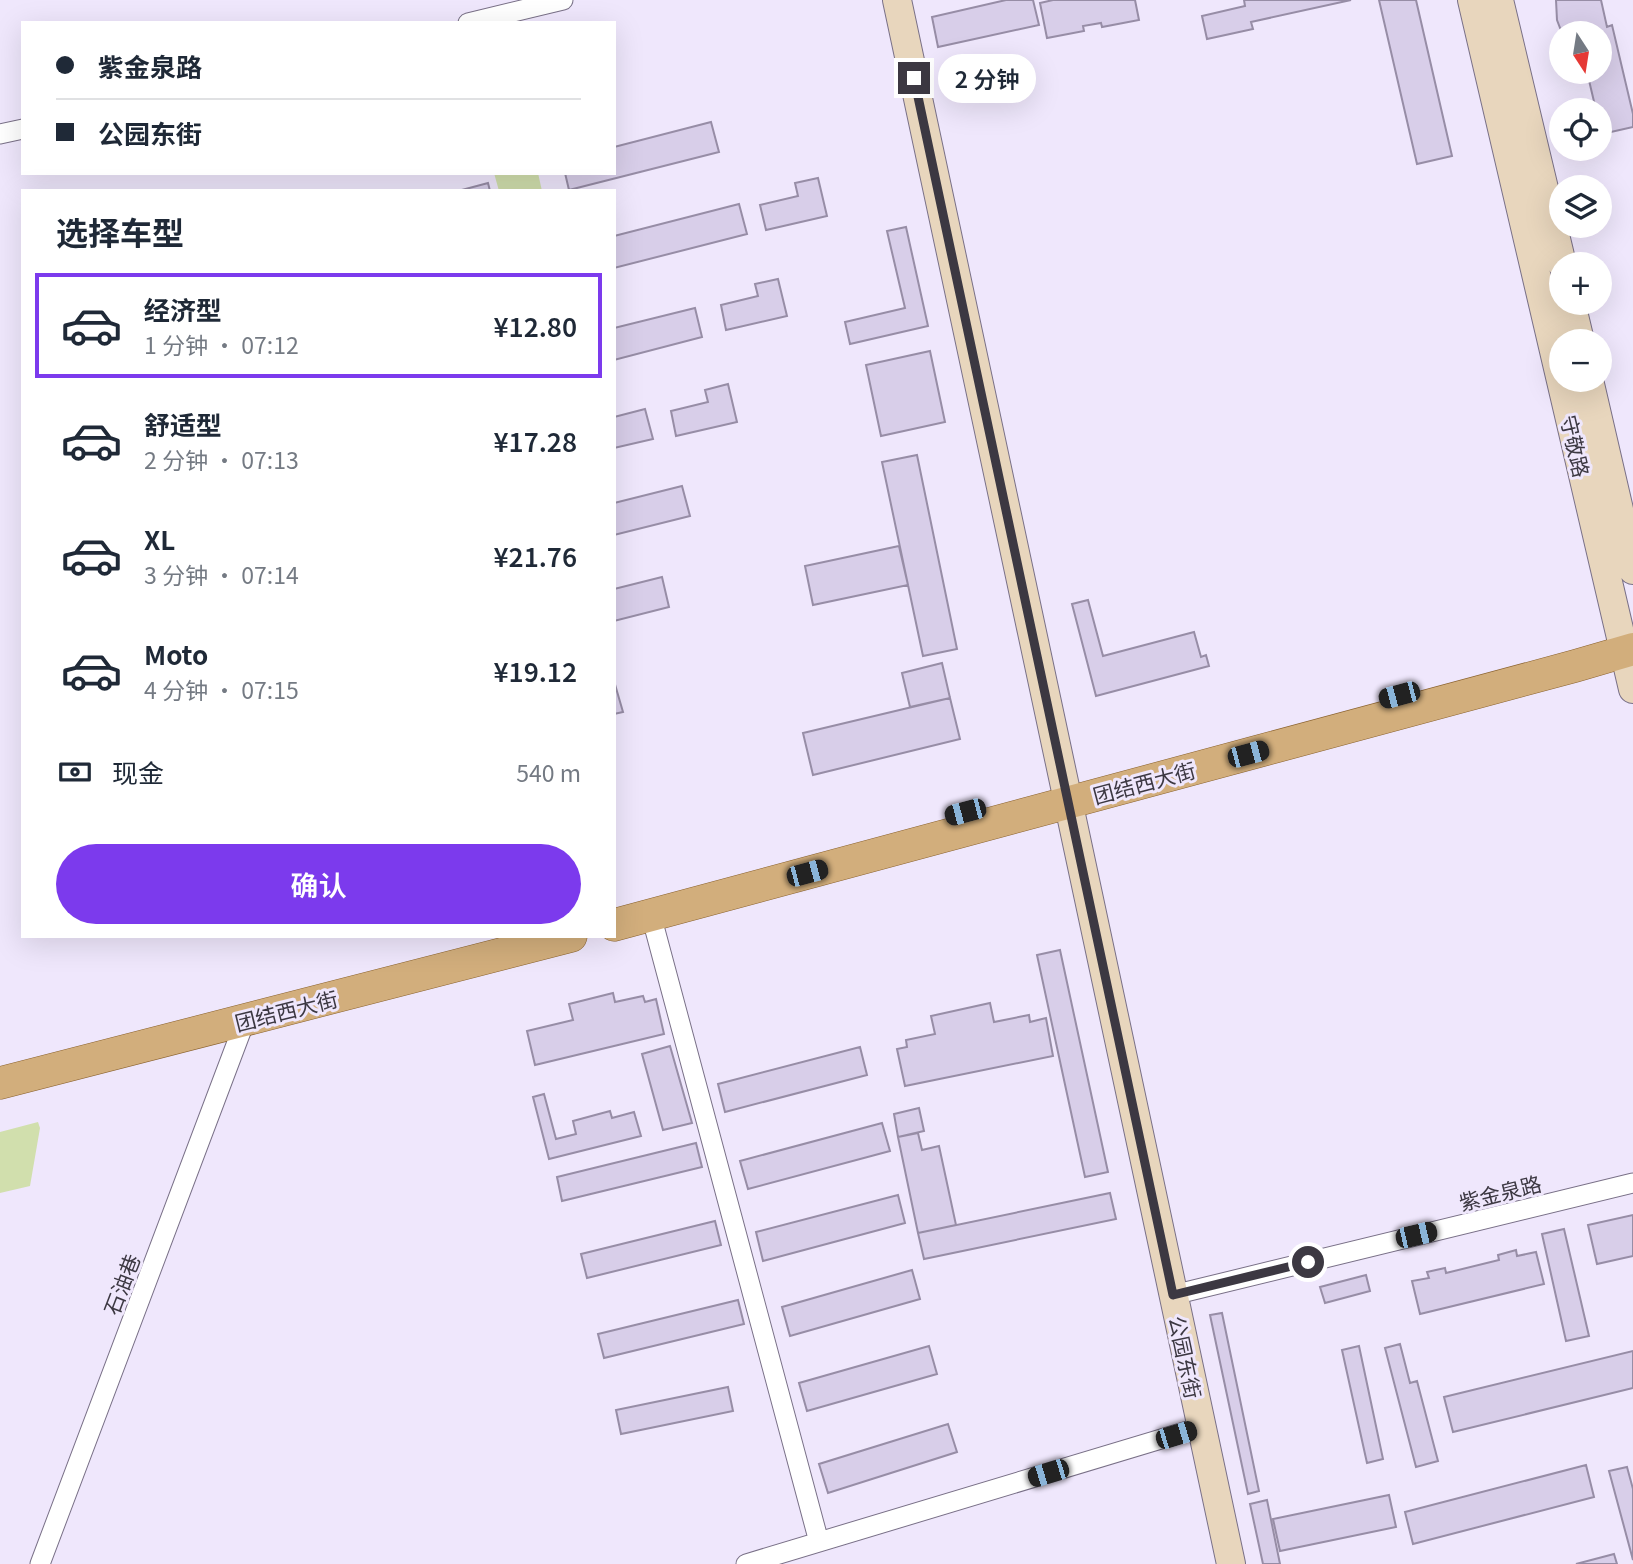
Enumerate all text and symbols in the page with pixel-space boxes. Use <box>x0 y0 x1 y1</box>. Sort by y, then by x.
north arrow <box>1549 21 1612 84</box>
map controls <box>1549 21 1612 392</box>
text: 紫金泉路 <box>98 47 202 84</box>
callout: 2 分钟 <box>939 54 1036 102</box>
text: 2 分钟 <box>955 61 1019 95</box>
route end <box>898 62 930 94</box>
button: locate <box>1549 98 1612 161</box>
text: 公园东街 <box>98 114 202 151</box>
button: layers <box>1549 175 1612 238</box>
text: 选择车型 <box>56 208 184 254</box>
button: + <box>1549 252 1612 315</box>
text: 经济型 <box>144 290 222 327</box>
icon: car <box>60 294 123 357</box>
text: ¥12.80 <box>494 307 577 344</box>
text: 1 分钟 · 07:12 <box>144 327 299 361</box>
button: − <box>1549 329 1612 392</box>
text: 舒适型 <box>144 405 222 442</box>
icon: car <box>60 409 123 472</box>
street label: 守敬路 <box>1554 412 1598 480</box>
text: ¥17.28 <box>494 422 577 459</box>
text: 2 分钟 · 07:13 <box>144 442 299 476</box>
text: XL <box>144 520 175 557</box>
icon: car <box>60 524 123 587</box>
text: ¥21.76 <box>494 537 577 574</box>
text: 3 分钟 · 07:14 <box>144 557 299 591</box>
text: Moto <box>144 635 208 672</box>
icon: car <box>60 639 123 702</box>
text: ¥19.12 <box>494 652 577 689</box>
text: 4 分钟 · 07:15 <box>144 672 299 706</box>
car <box>1376 679 1423 711</box>
car <box>1225 738 1272 770</box>
icon: cash <box>56 753 94 791</box>
text: 现金 <box>112 753 164 790</box>
street label: 团结西大街 <box>1089 754 1199 810</box>
text: 540 m <box>516 755 581 789</box>
car <box>942 796 989 828</box>
button: 确认 <box>56 844 581 924</box>
car <box>784 857 831 889</box>
street label: 团结西大街 <box>231 983 341 1037</box>
street label: 紫金泉路 <box>1456 1167 1544 1217</box>
car <box>1394 1220 1439 1250</box>
route start <box>1292 1246 1324 1278</box>
street label: 石油巷 <box>96 1249 146 1319</box>
street label: 公园东街 <box>1163 1313 1209 1401</box>
car <box>1153 1419 1200 1451</box>
car <box>1025 1457 1072 1489</box>

